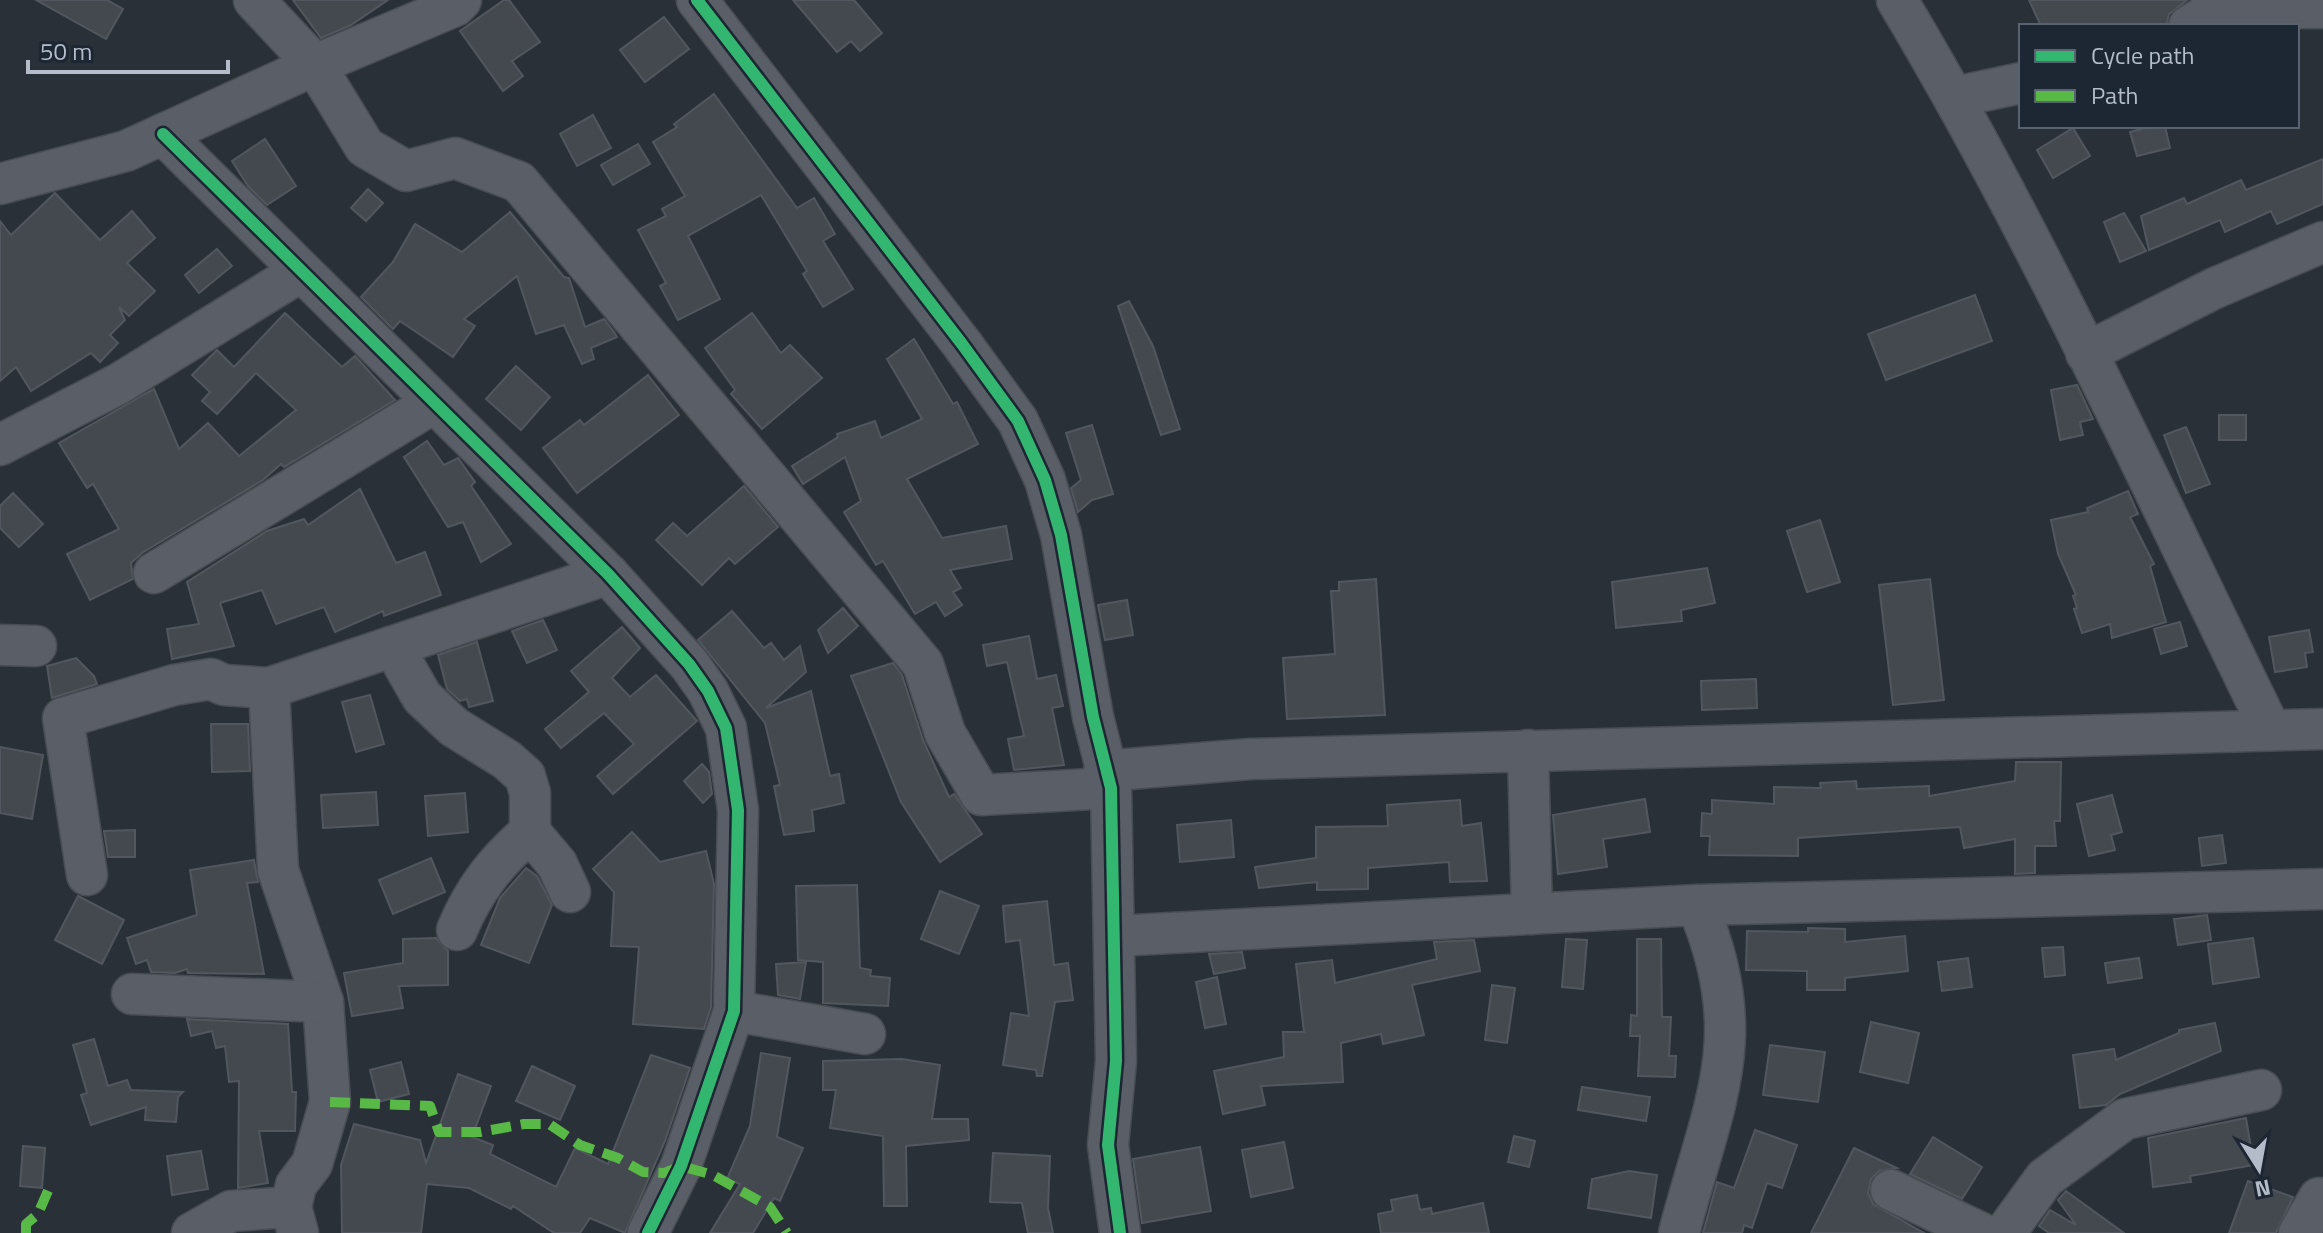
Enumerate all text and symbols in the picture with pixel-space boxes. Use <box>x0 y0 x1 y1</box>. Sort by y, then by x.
scale bar <box>28 24 228 74</box>
legend <box>2019 24 2299 128</box>
text: 50 m <box>40 33 92 69</box>
text: Cycle path <box>2091 37 2194 73</box>
text: Path <box>2091 77 2138 113</box>
north arrow <box>2219 1129 2299 1209</box>
text: N <box>2252 1170 2274 1207</box>

